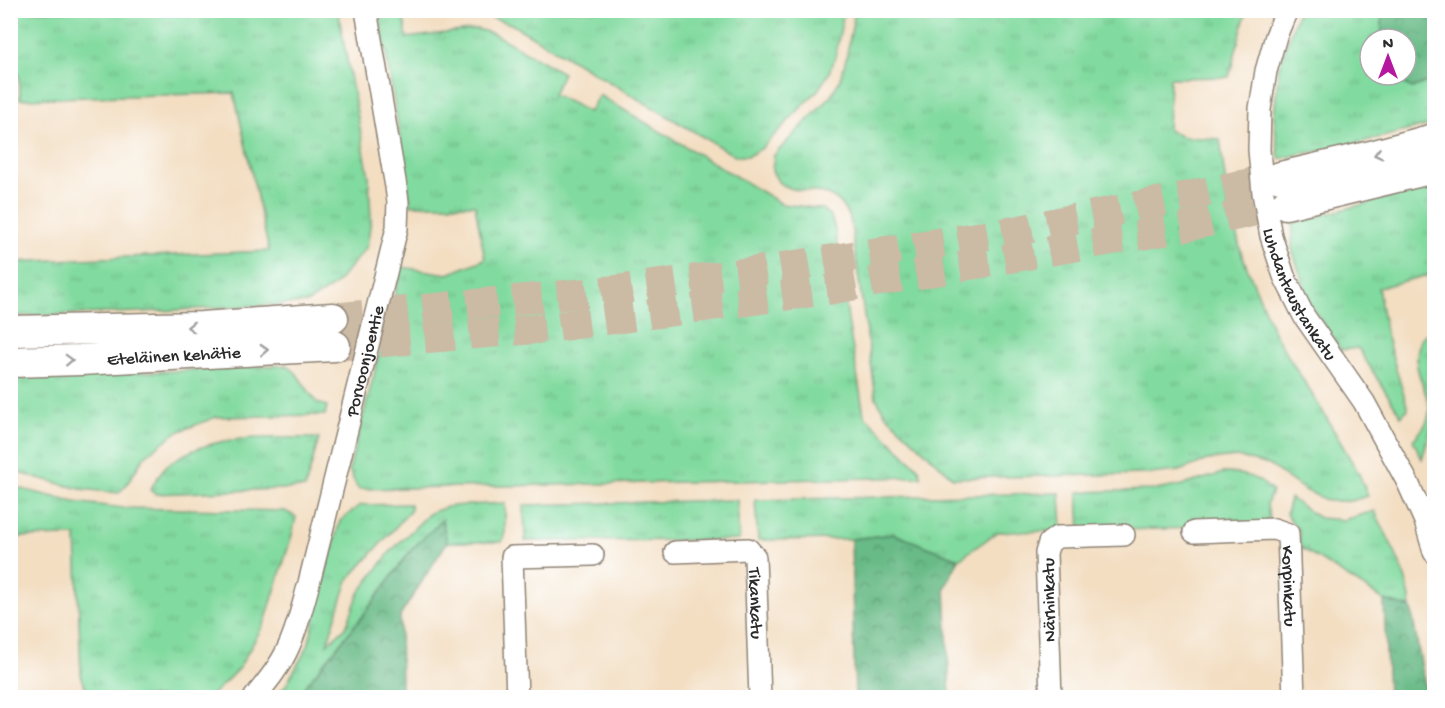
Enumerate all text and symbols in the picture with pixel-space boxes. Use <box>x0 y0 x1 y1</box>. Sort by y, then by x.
north arrow <box>1358 27 1418 87</box>
text: N <box>1383 36 1394 55</box>
one-way arrow <box>1373 147 1384 159</box>
street label: Luhdantaustankatu <box>1257 227 1340 366</box>
street label: Porvoonjoentie <box>342 303 391 420</box>
one-way arrow <box>187 321 196 333</box>
street label: Eteläinen kehätie <box>106 343 242 372</box>
one-way arrow <box>259 344 268 357</box>
one-way arrow <box>64 354 73 367</box>
street label: Korpinkatu <box>1275 545 1299 627</box>
street label: Närhinkatu <box>1039 557 1062 642</box>
street label: Tikankatu <box>742 566 766 640</box>

